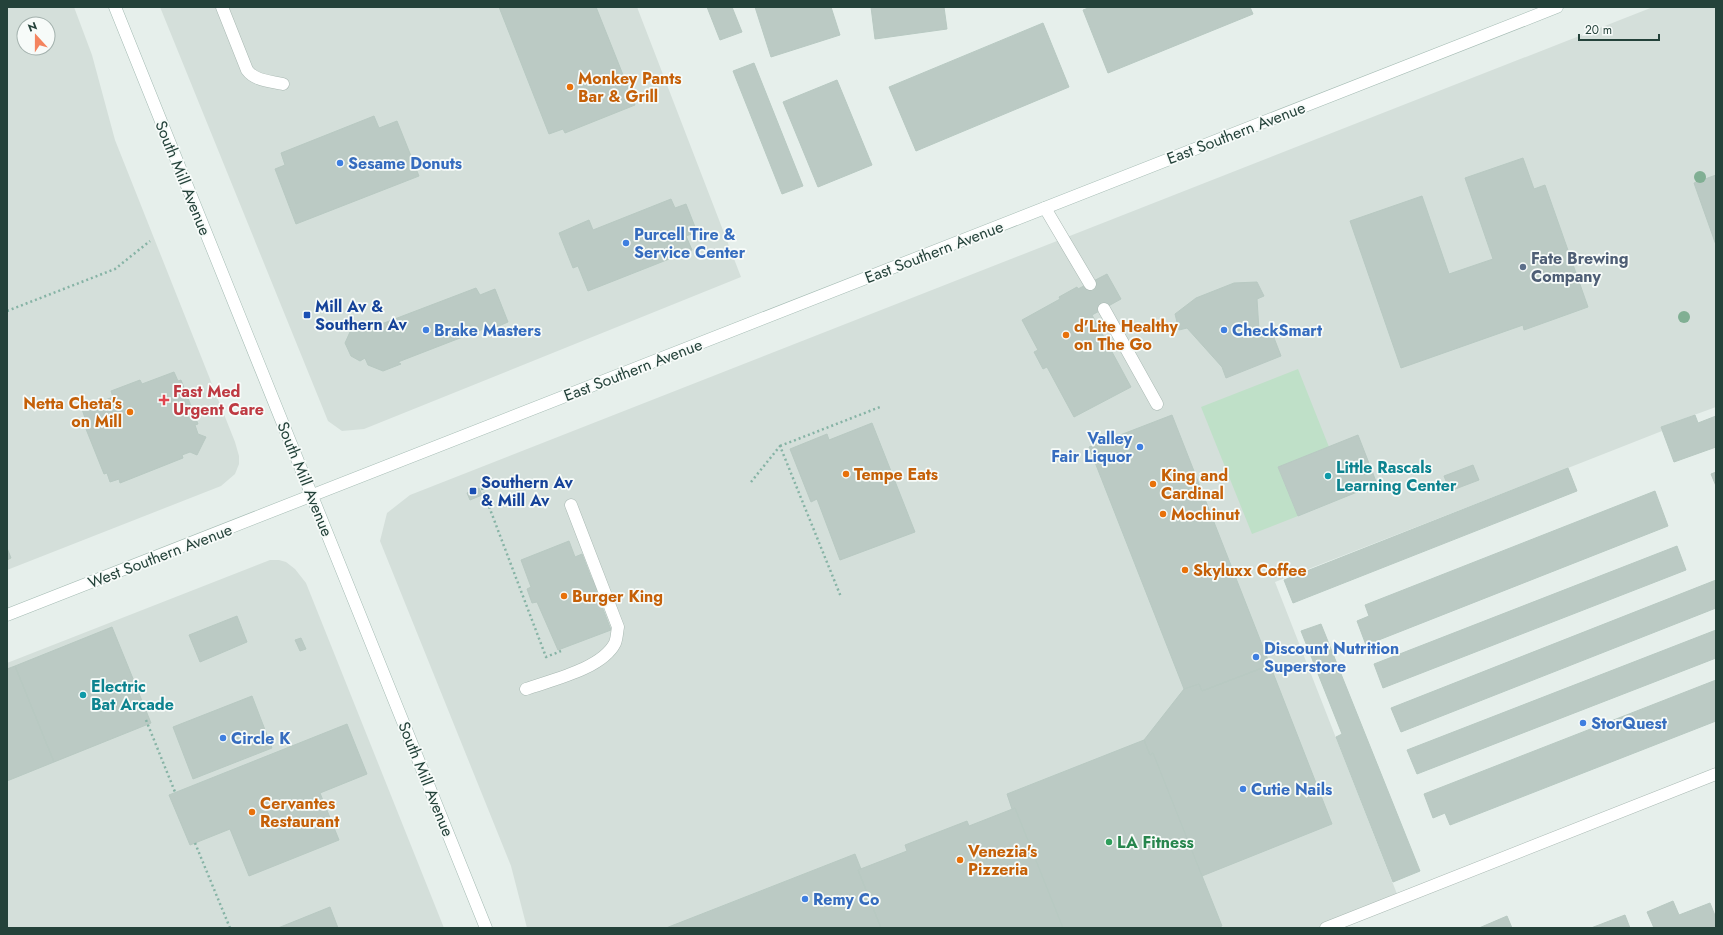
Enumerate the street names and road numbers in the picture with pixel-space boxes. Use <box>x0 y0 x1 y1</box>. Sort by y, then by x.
street label: East Southern Avenue <box>1163 96 1309 170</box>
street label: South Mill Avenue <box>149 117 217 239</box>
street label: East Southern Avenue <box>861 215 1007 289</box>
street label: East Southern Avenue <box>560 333 706 407</box>
street label: South Mill Avenue <box>271 418 339 540</box>
street label: West Southern Avenue <box>85 518 235 594</box>
street label: South Mill Avenue <box>392 718 460 840</box>

